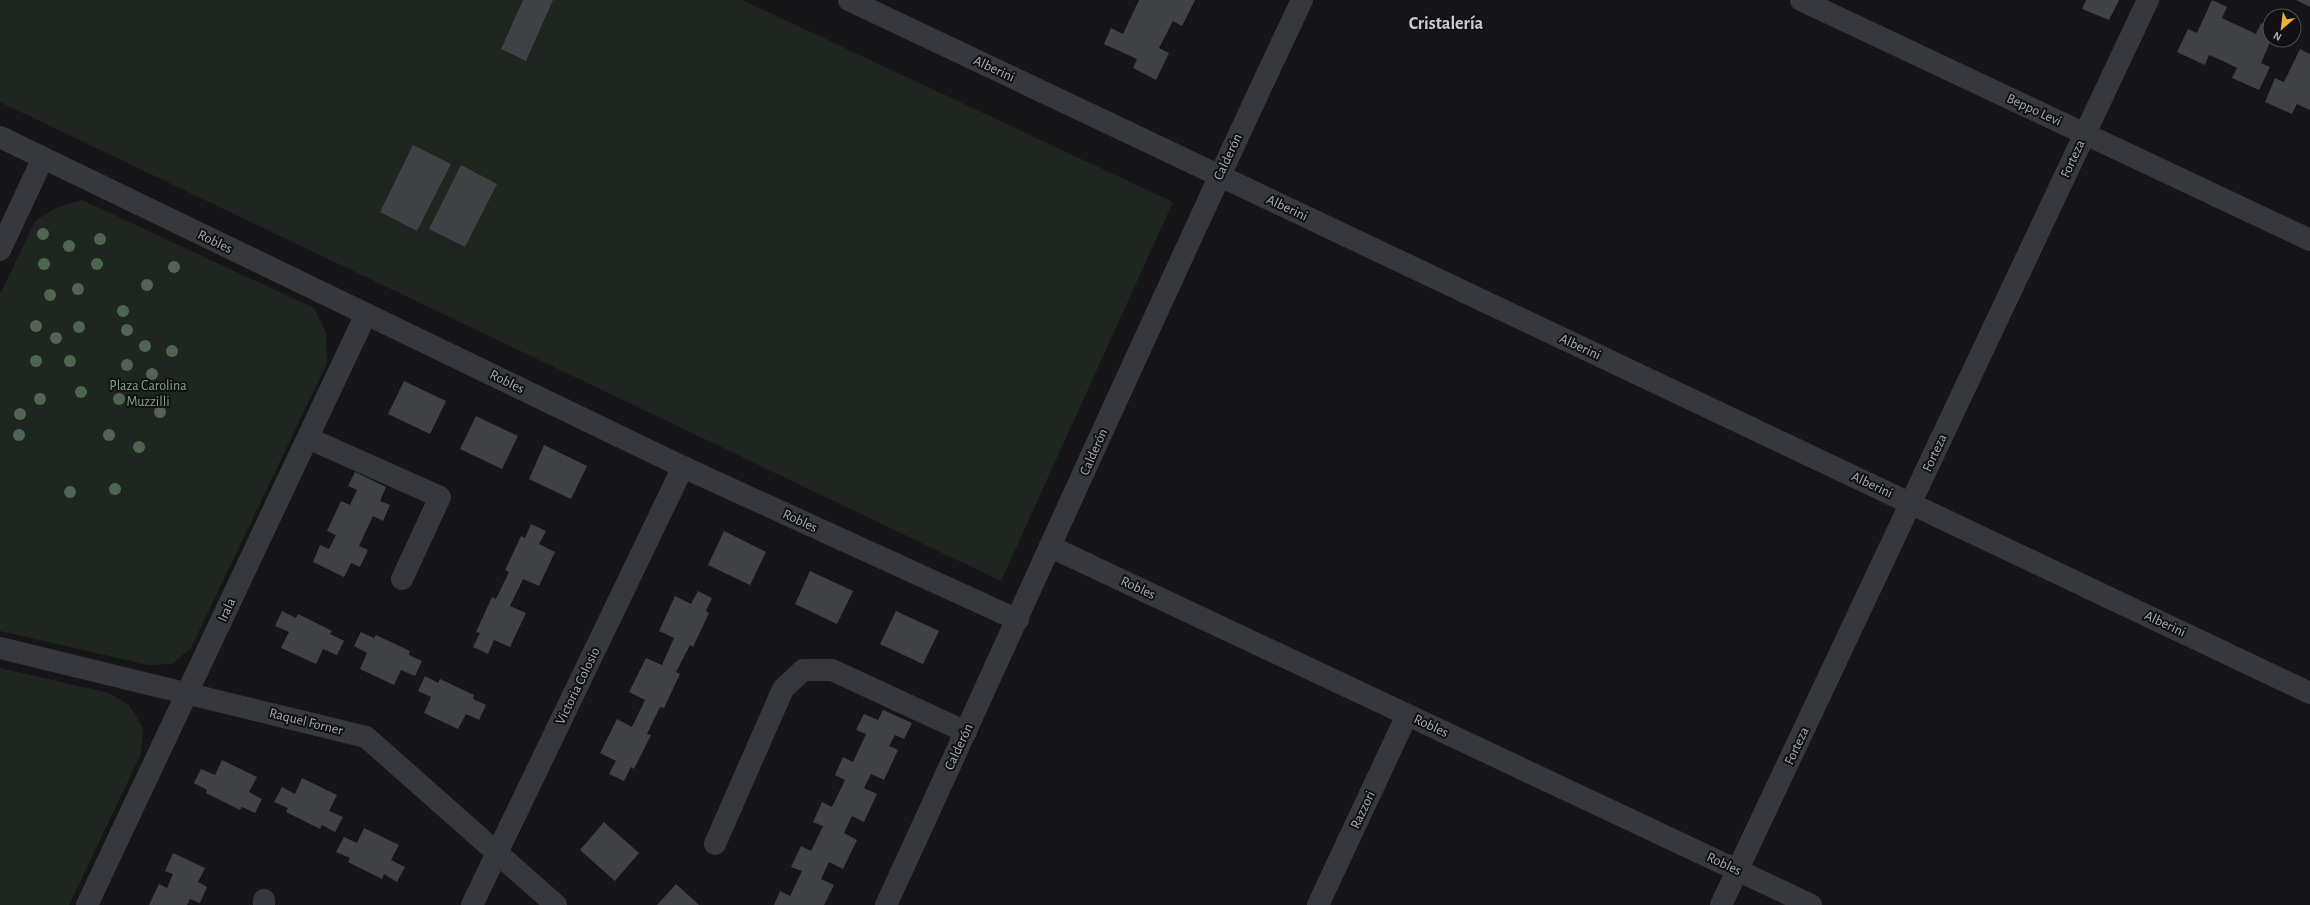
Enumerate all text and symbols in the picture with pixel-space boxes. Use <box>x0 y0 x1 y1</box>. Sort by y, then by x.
north arrow <box>2262 8 2302 48</box>
district label: Cristalería <box>1409 15 1484 33</box>
text: N <box>2272 30 2284 43</box>
street label: Alberini <box>971 53 1017 85</box>
street label: Beppo Levi <box>2004 91 2064 129</box>
street label: Calderón <box>1211 132 1245 182</box>
street label: Forteza <box>2058 138 2088 180</box>
street label: Alberini <box>1264 192 1310 224</box>
street label: Robles <box>196 228 234 256</box>
street label: Alberini <box>1557 331 1603 363</box>
street label: Robles <box>488 368 526 396</box>
park label: Plaza Carolina Muzzilli <box>109 379 187 409</box>
street label: Calderón <box>1078 427 1110 477</box>
street label: Forteza <box>1920 432 1950 474</box>
street label: Alberini <box>1849 469 1895 501</box>
street label: Robles <box>781 507 819 535</box>
street label: Robles <box>1119 574 1157 602</box>
street label: Irala <box>216 596 239 624</box>
street label: Alberini <box>2142 608 2188 640</box>
street label: Victoria Colosio <box>553 645 603 727</box>
street label: Raquel Forner <box>268 706 345 738</box>
street label: Robles <box>1412 712 1450 740</box>
street label: Calderón <box>942 722 976 772</box>
street label: Forteza <box>1782 725 1812 767</box>
street label: Razzori <box>1348 789 1378 831</box>
street label: Robles <box>1705 850 1743 878</box>

